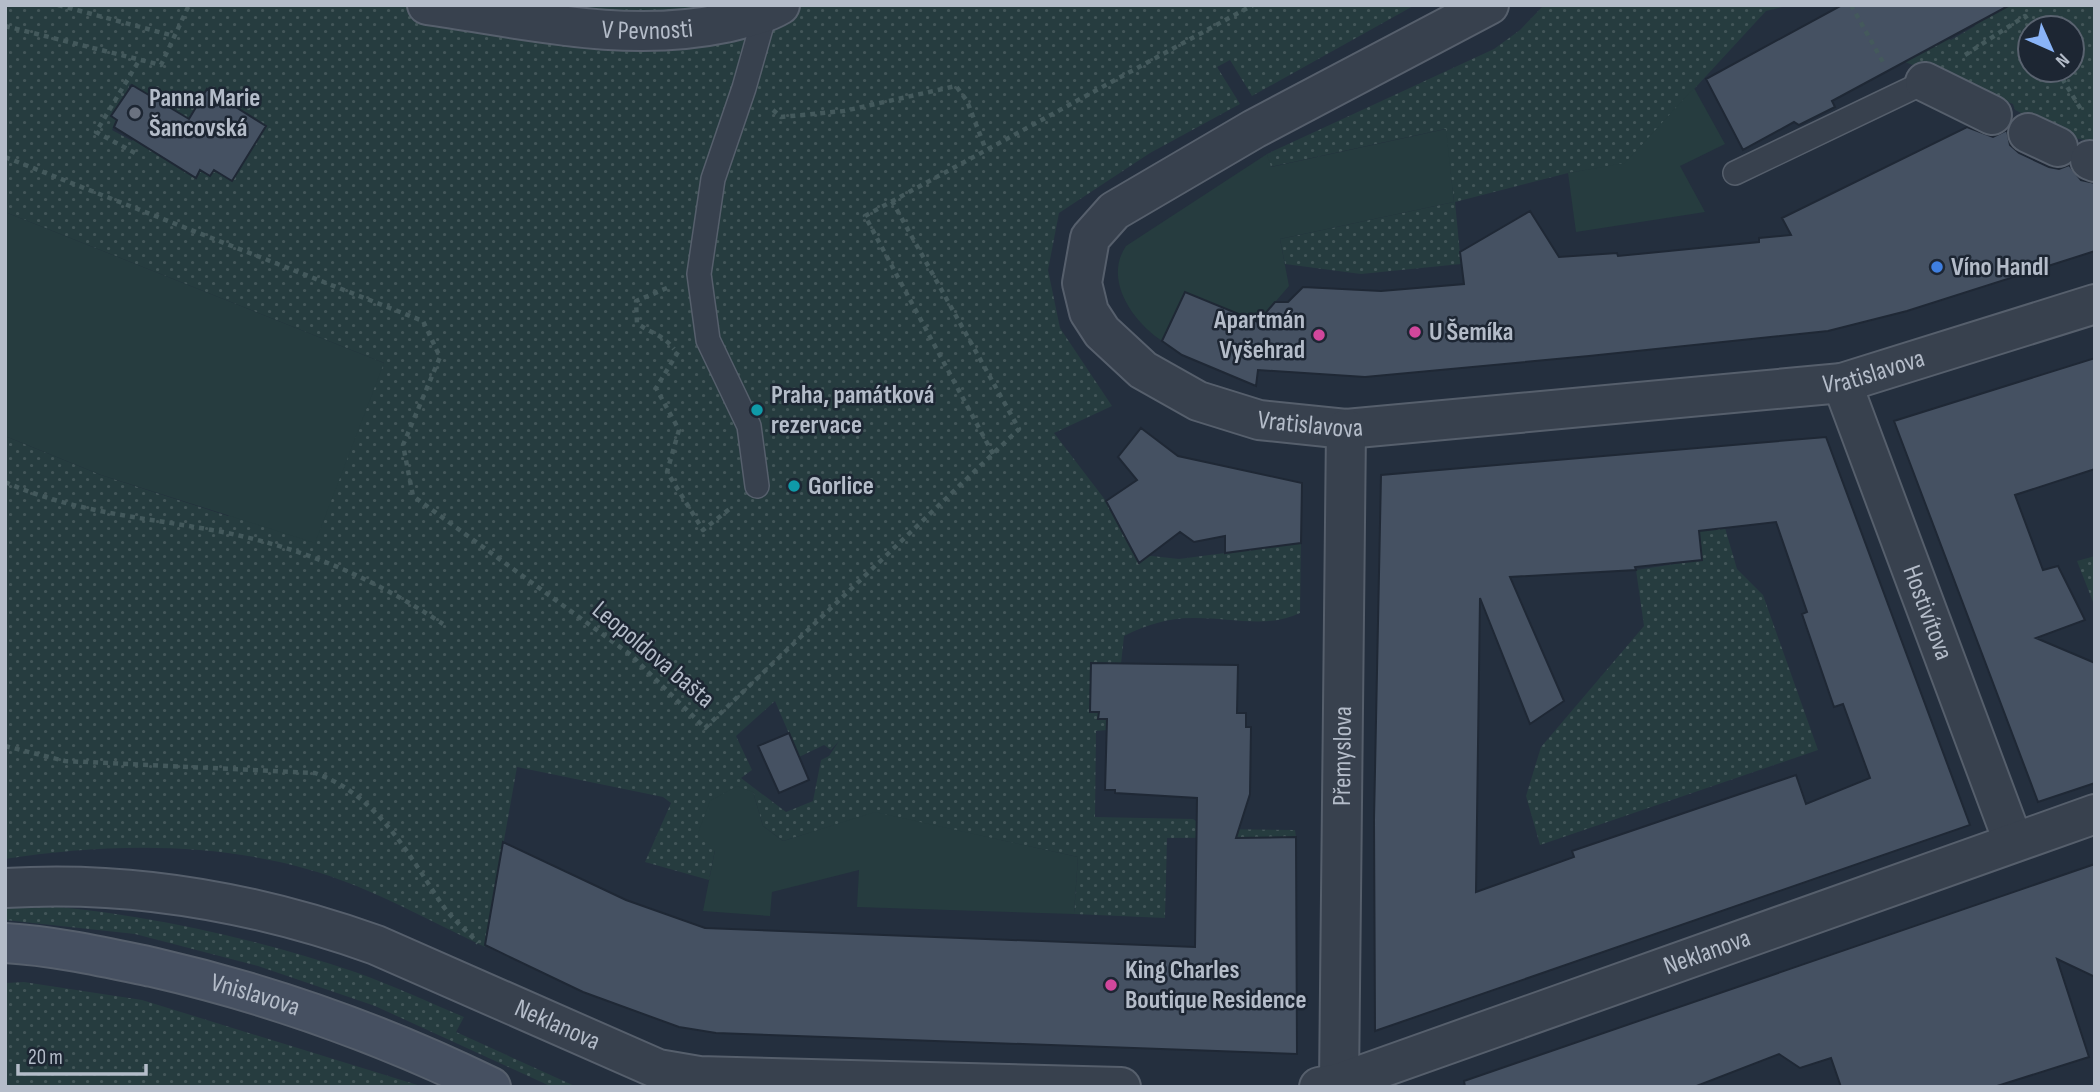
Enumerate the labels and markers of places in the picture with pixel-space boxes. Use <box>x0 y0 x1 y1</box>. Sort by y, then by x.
place label: Panna Marie Šancovská <box>149 83 260 144</box>
marker: Panna Marie Šancovská <box>127 105 143 121</box>
place label: Víno Handl <box>1951 252 2049 283</box>
marker: Víno Handl <box>1929 259 1945 275</box>
place label: Apartmán Vyšehrad <box>1213 305 1305 366</box>
place label: U Šemíka <box>1429 317 1513 348</box>
marker: U Šemíka <box>1407 324 1423 340</box>
marker: Apartmán Vyšehrad <box>1311 327 1327 343</box>
place label: Praha, památková rezervace <box>771 380 935 441</box>
marker: Praha, památková rezervace <box>749 402 765 418</box>
place label: Gorlice <box>808 471 874 502</box>
marker: Gorlice <box>786 478 802 494</box>
place label: King Charles Boutique Residence <box>1125 955 1307 1016</box>
marker: King Charles Boutique Residence <box>1103 977 1119 993</box>

